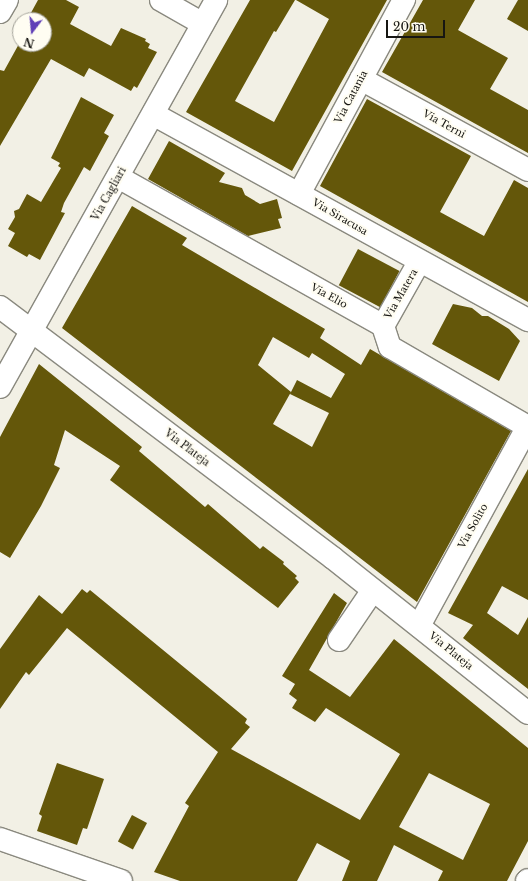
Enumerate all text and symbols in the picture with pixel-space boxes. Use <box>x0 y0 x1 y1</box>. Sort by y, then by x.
north arrow <box>12 12 52 52</box>
scale bar <box>388 12 447 38</box>
text: 20 m <box>393 19 425 34</box>
text: N <box>22 34 36 51</box>
street label: Via Catania <box>332 68 370 126</box>
street label: Via Terni <box>420 107 468 141</box>
street label: Via Cagliari <box>89 165 129 223</box>
street label: Via Siracusa <box>310 196 370 238</box>
street label: Via Matera <box>382 267 420 321</box>
street label: Via Elio <box>309 281 349 311</box>
street label: Via Plateja <box>162 427 212 469</box>
street label: Via Solìto <box>456 501 490 551</box>
street label: Via Plateja <box>427 630 475 672</box>

